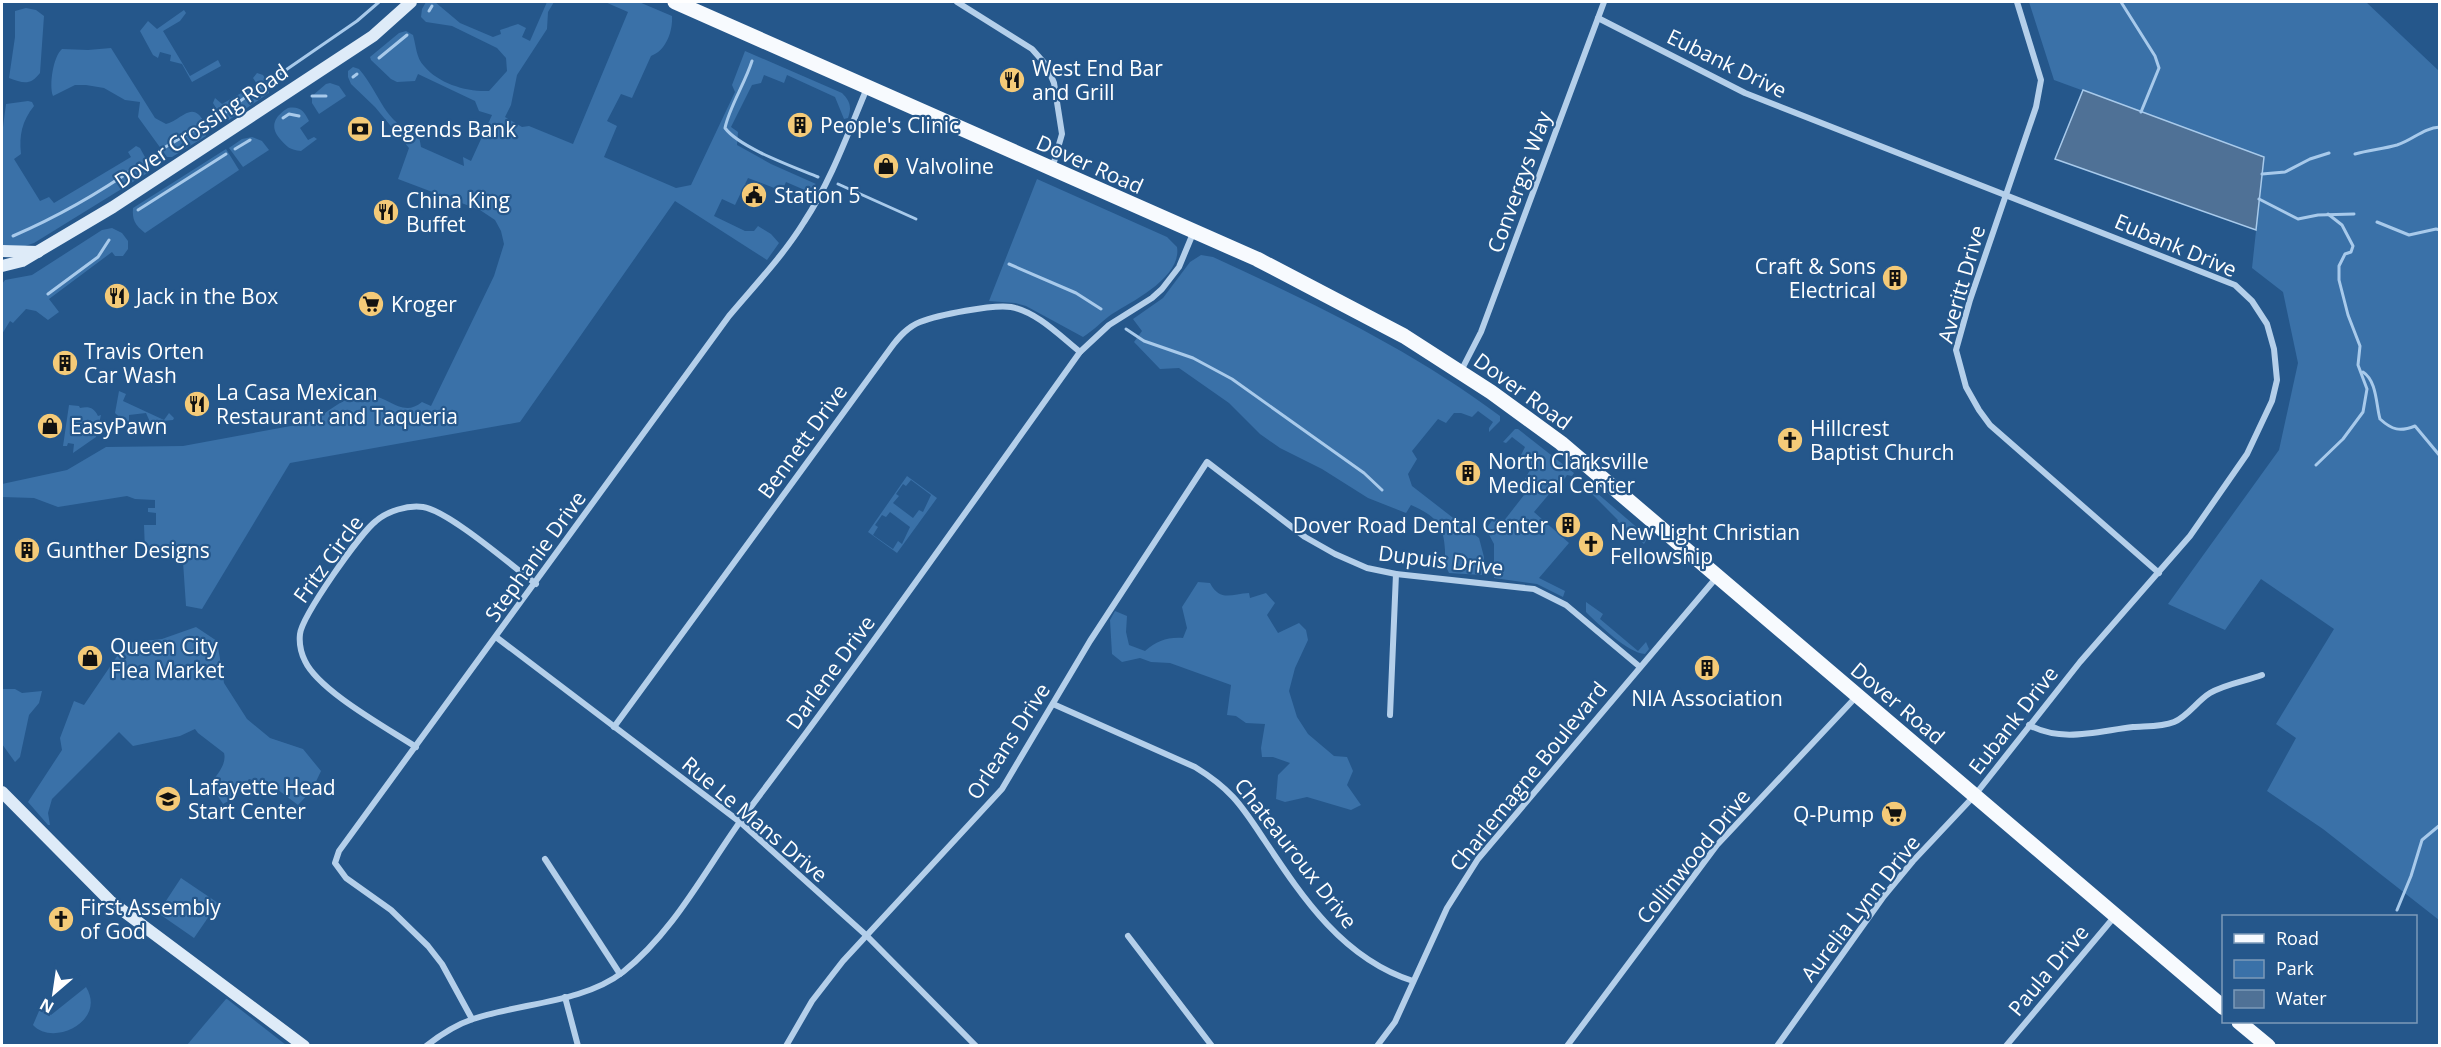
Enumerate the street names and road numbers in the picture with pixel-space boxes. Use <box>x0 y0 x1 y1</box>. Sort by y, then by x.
street label: Eubank Drive <box>1663 22 1791 104</box>
street label: Dover Crossing Road <box>109 57 293 195</box>
street label: Convergys Way <box>1480 107 1558 257</box>
street label: Dover Road <box>1032 128 1148 200</box>
street label: Eubank Drive <box>2111 207 2241 283</box>
street label: Averitt Drive <box>1931 222 1991 346</box>
street label: Dover Road <box>1469 346 1577 436</box>
street label: Bennett Drive <box>751 378 853 504</box>
street label: Stephanie Drive <box>478 485 592 627</box>
street label: Fritz Circle <box>287 510 369 608</box>
street label: Dupuis Drive <box>1377 538 1505 582</box>
street label: Darlene Drive <box>779 610 881 734</box>
street label: Dover Road <box>1845 656 1951 750</box>
street label: Eubank Drive <box>1962 660 2064 780</box>
street label: Charlemagne Boulevard <box>1443 676 1613 876</box>
street label: Orleans Drive <box>960 677 1056 805</box>
street label: Rue Le Mans Drive <box>676 750 834 888</box>
street label: Chateauroux Drive <box>1228 772 1364 934</box>
street label: Collinwood Drive <box>1630 783 1756 929</box>
street label: Aurelia Lynn Drive <box>1794 829 1926 987</box>
street label: Paula Drive <box>2002 918 2094 1022</box>

